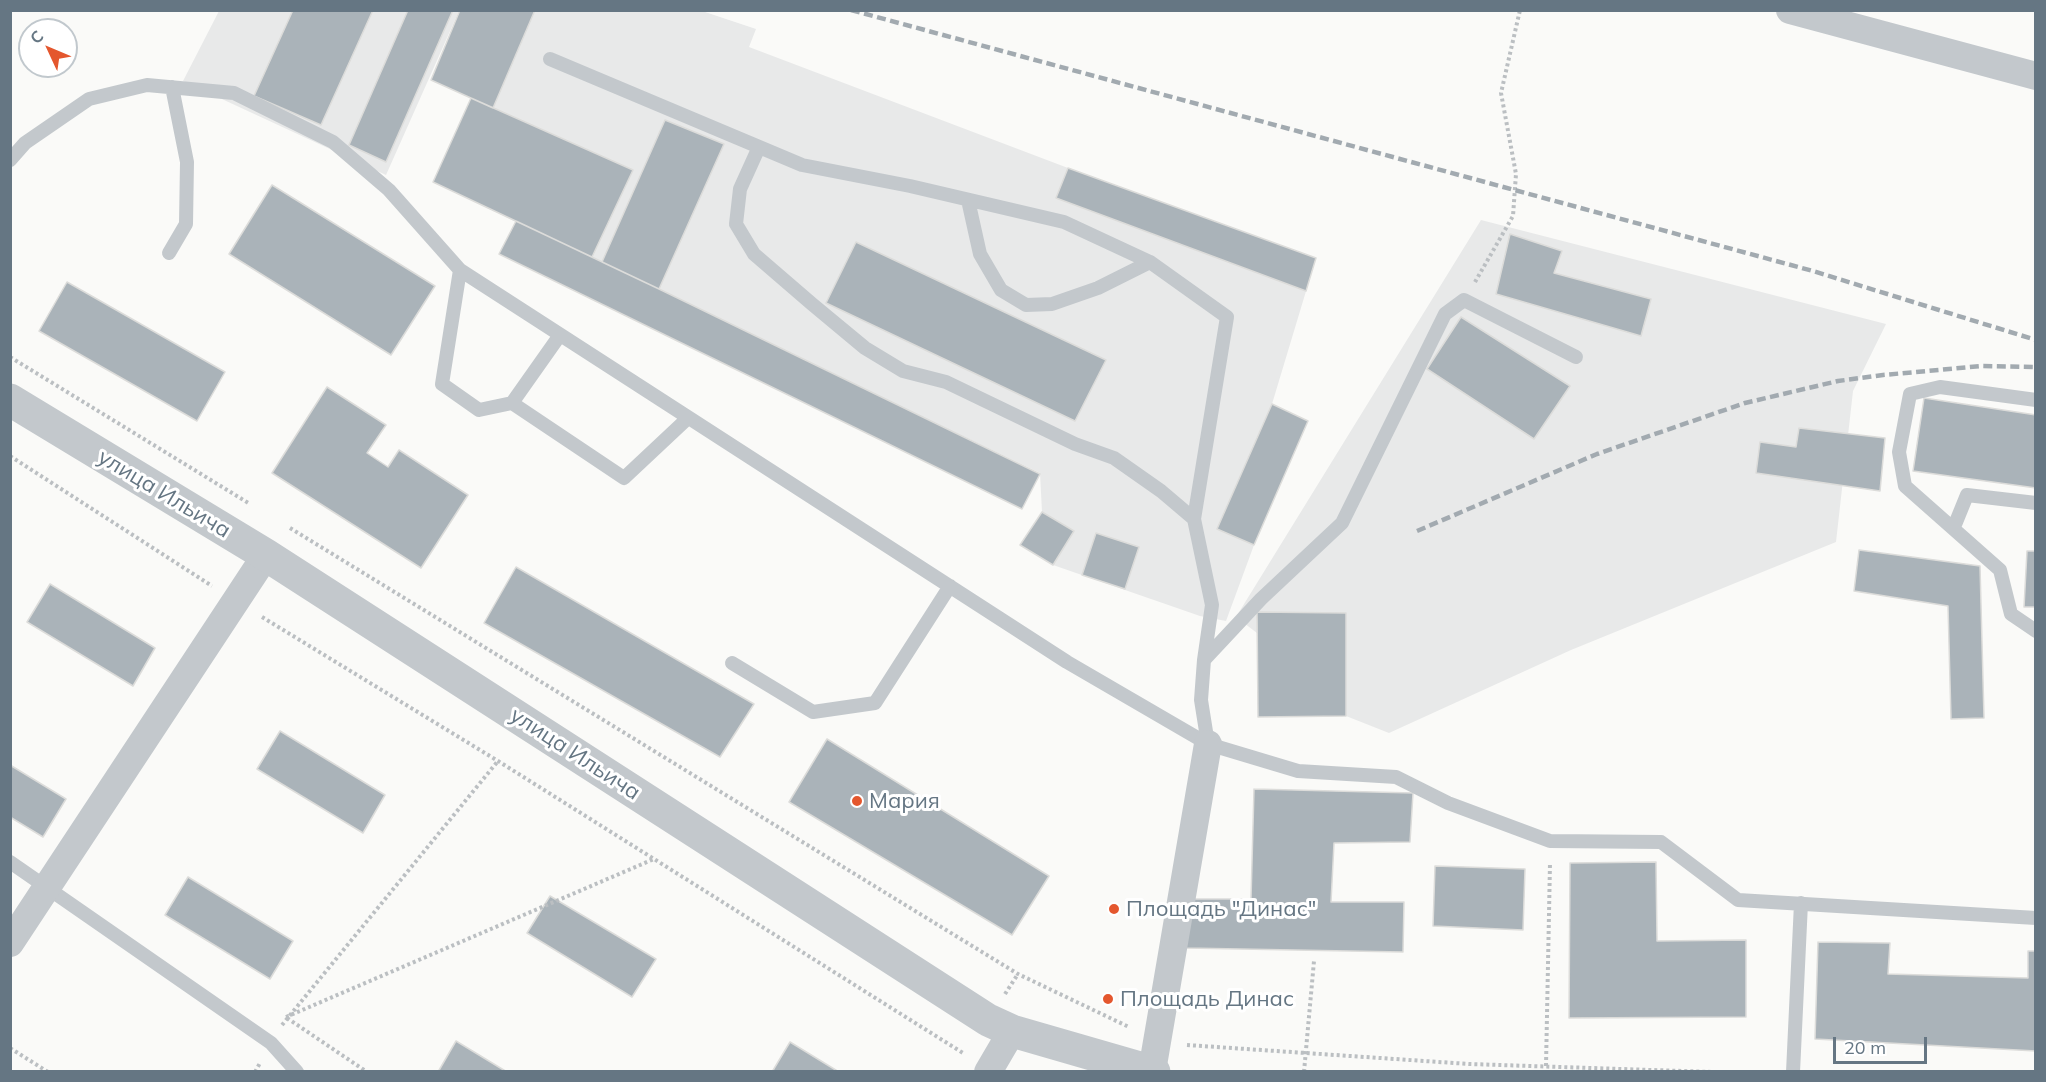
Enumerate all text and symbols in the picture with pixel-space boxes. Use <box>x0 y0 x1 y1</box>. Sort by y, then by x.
north arrow <box>18 18 78 78</box>
text: С <box>25 26 47 48</box>
street label: улица Ильича <box>93 444 235 544</box>
street label: улица Ильича <box>505 702 645 806</box>
place label: Мария <box>869 788 940 814</box>
marker: Мария <box>850 794 864 808</box>
place label: Площадь "Динас" <box>1126 896 1316 922</box>
marker: Площадь "Динас" <box>1107 902 1121 916</box>
place label: Площадь Динас <box>1120 986 1294 1012</box>
marker: Площадь Динас <box>1101 992 1115 1006</box>
scale bar <box>1836 1025 1930 1063</box>
text: 20 m <box>1844 1036 1886 1059</box>

